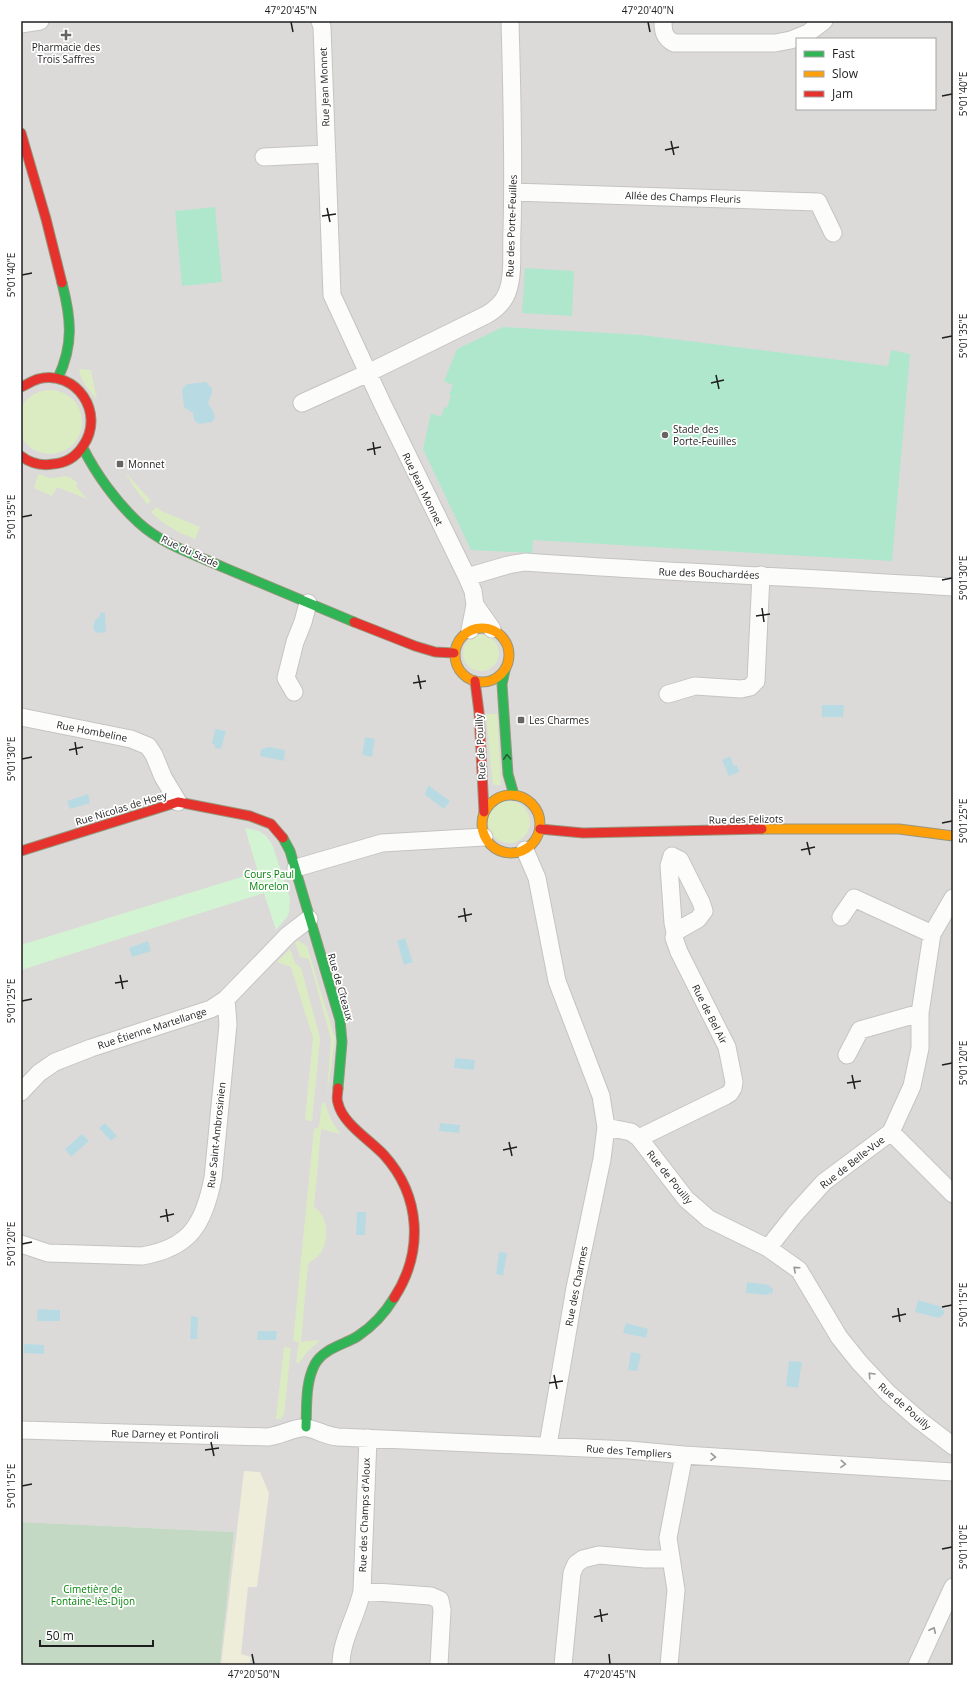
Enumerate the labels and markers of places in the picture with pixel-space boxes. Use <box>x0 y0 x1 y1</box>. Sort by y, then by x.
marker: Pharmacie des Trois Saffres <box>61 30 71 40</box>
place label: Pharmacie des Trois Saffres <box>32 40 101 66</box>
place label: Stade des Porte-Feuilles <box>673 422 737 448</box>
marker: Stade des Porte-Feuilles <box>660 430 670 440</box>
place label: Monnet <box>128 457 165 471</box>
marker: Monnet <box>115 459 125 469</box>
place label: Les Charmes <box>529 713 589 727</box>
marker: Les Charmes <box>516 715 526 725</box>

